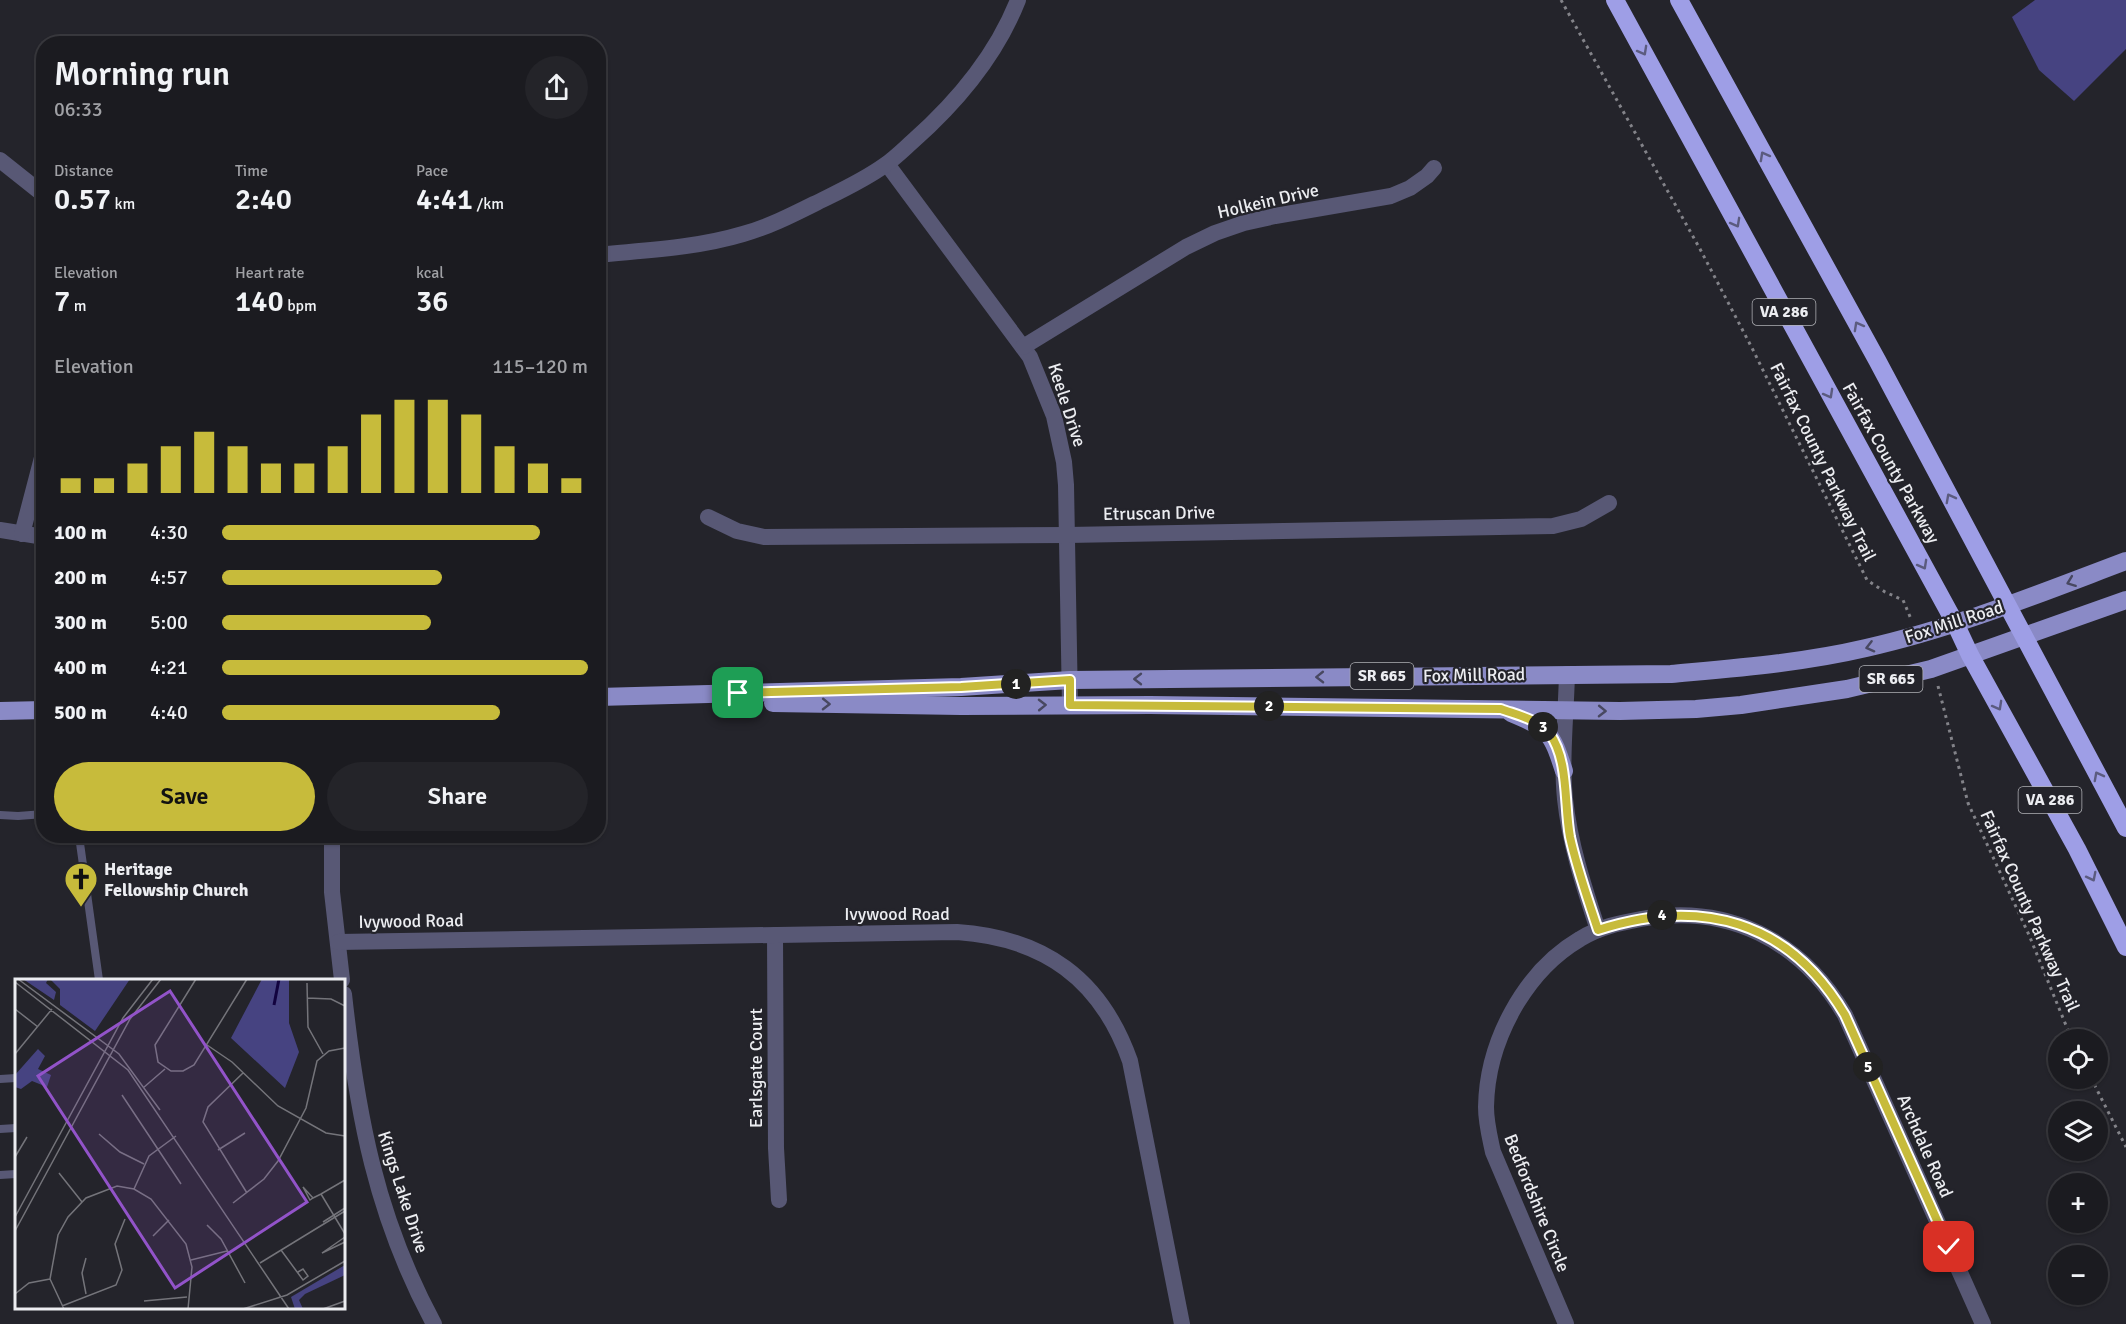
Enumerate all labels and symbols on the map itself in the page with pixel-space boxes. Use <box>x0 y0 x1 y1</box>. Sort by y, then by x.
one-way arrow <box>1636 45 1647 56</box>
one-way arrow <box>1759 151 1771 162</box>
street label: Holkein Drive <box>1215 179 1321 223</box>
one-way arrow <box>1729 217 1740 227</box>
road number: VA 286 <box>1752 299 1816 325</box>
one-way arrow <box>1854 322 1865 332</box>
street label: Fairfax County Parkway Trail <box>1765 359 1881 565</box>
street label: Keele Drive <box>1043 360 1091 450</box>
street label: Fairfax County Parkway <box>1838 379 1945 548</box>
one-way arrow <box>1822 388 1833 398</box>
one-way arrow <box>1946 494 1957 504</box>
street label: Etruscan Drive <box>1103 501 1215 525</box>
one-way arrow <box>1916 559 1927 569</box>
one-way arrow <box>2067 574 2077 587</box>
street label: Fox Mill Road <box>1902 596 2006 648</box>
one-way arrow <box>1866 639 1876 652</box>
road number: SR 665 <box>1350 663 1414 689</box>
street label: Fox Mill Road <box>1423 663 1525 687</box>
road number: SR 665 <box>1860 666 1922 692</box>
pin <box>712 667 763 718</box>
pin: 1 <box>1001 669 1031 699</box>
one-way arrow <box>1315 671 1324 683</box>
one-way arrow <box>1133 673 1142 685</box>
pin: 2 <box>1254 691 1284 721</box>
one-way arrow <box>821 697 830 710</box>
one-way arrow <box>1037 699 1046 712</box>
one-way arrow <box>1991 700 2003 710</box>
one-way arrow <box>1597 704 1606 717</box>
pin: 3 <box>1528 712 1558 742</box>
one-way arrow <box>2094 772 2105 783</box>
road number: VA 286 <box>2018 787 2082 813</box>
street label: Fairfax County Parkway Trail <box>1976 807 2084 1015</box>
place label: Heritage Fellowship Church <box>104 858 249 901</box>
church icon: Heritage Fellowship Church <box>63 861 99 908</box>
one-way arrow <box>2085 871 2096 882</box>
pin: 4 <box>1647 900 1677 930</box>
street label: Ivywood Road <box>844 903 950 925</box>
street label: Ivywood Road <box>358 909 464 933</box>
inset map <box>15 979 345 1309</box>
street label: Earlsgate Court <box>745 1008 767 1128</box>
pin: 5 <box>1853 1052 1883 1082</box>
street label: Archdale Road <box>1892 1091 1958 1201</box>
street label: Kings Lake Drive <box>373 1128 433 1256</box>
street label: Bedfordshire Circle <box>1499 1131 1575 1275</box>
pin <box>1923 1221 1974 1272</box>

